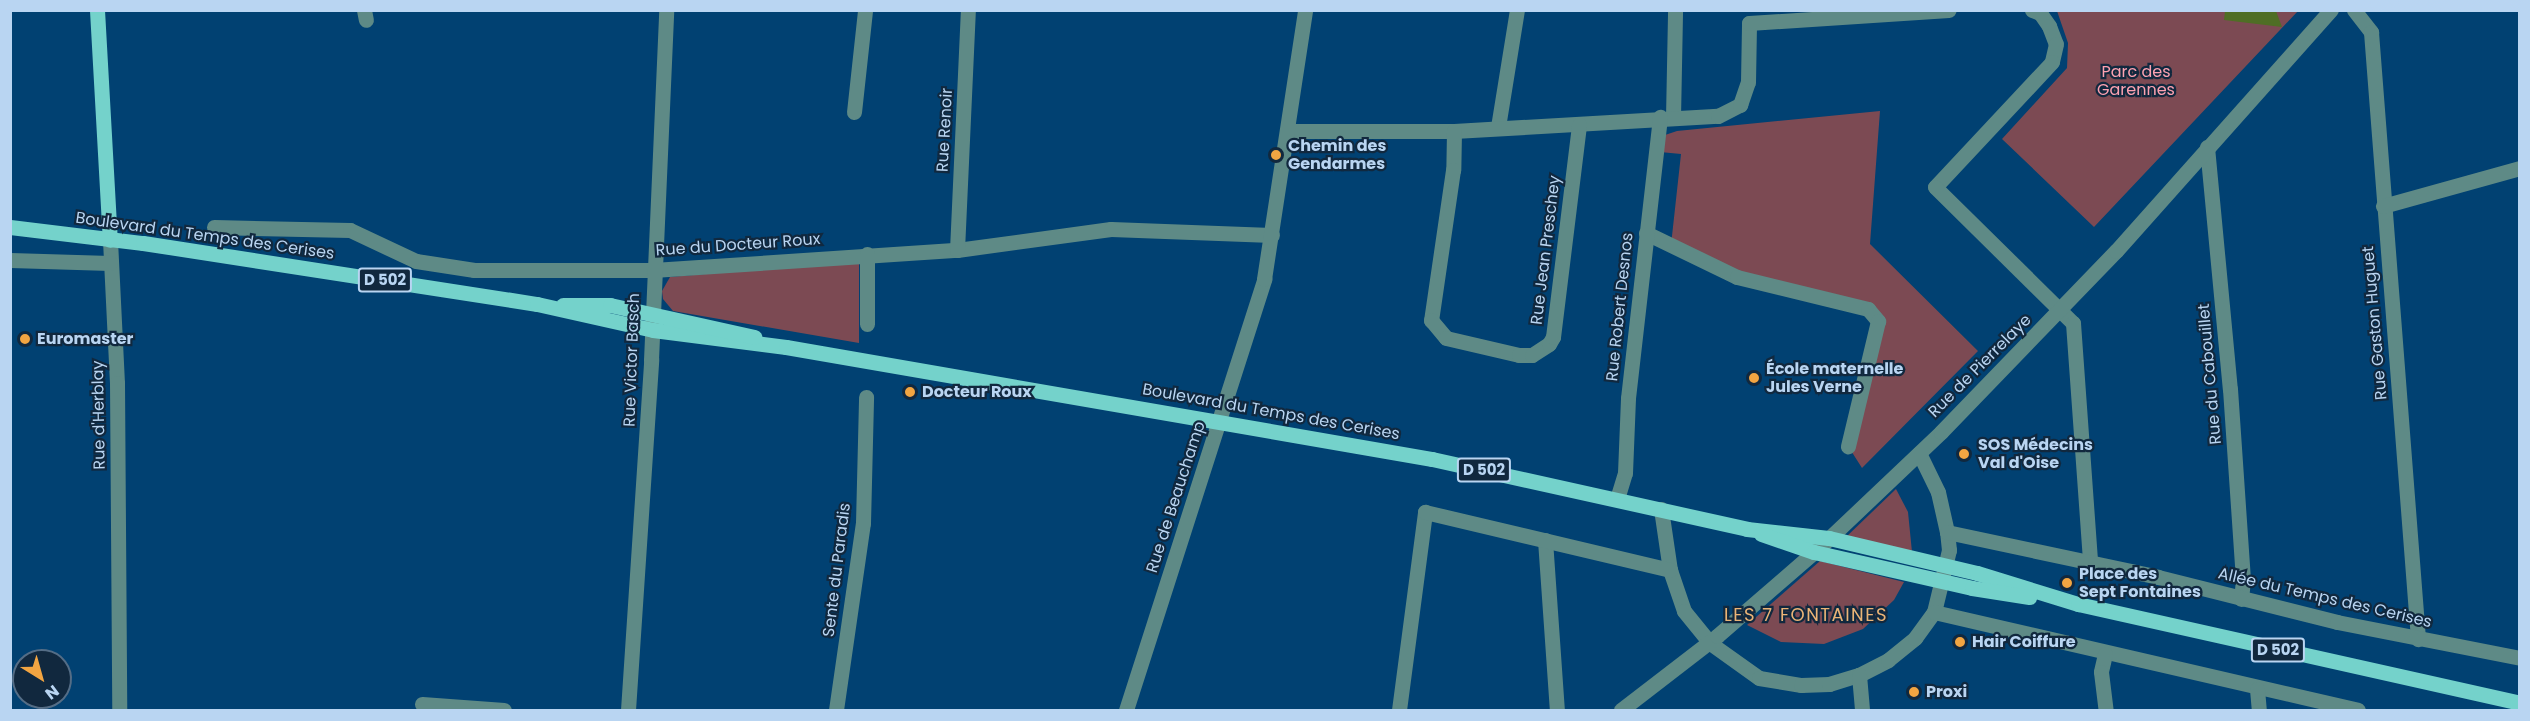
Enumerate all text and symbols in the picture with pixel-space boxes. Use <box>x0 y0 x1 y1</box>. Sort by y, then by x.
park label: Parc des Garennes <box>2097 62 2175 100</box>
street label: Rue Renoir <box>933 87 957 173</box>
place label: Chemin des Gendarmes <box>1288 136 1386 174</box>
marker: Chemin des Gendarmes <box>1269 148 1283 162</box>
street label: Rue Jean Preschey <box>1527 174 1565 326</box>
street label: Boulevard du Temps des Cerises <box>74 208 336 264</box>
street label: Rue du Docteur Roux <box>655 230 821 260</box>
street label: Rue Robert Desnos <box>1603 232 1637 382</box>
street label: Rue Gaston Huguet <box>2359 245 2391 401</box>
road number: D 502 <box>356 268 414 292</box>
street label: Rue Victor Basch <box>620 293 644 427</box>
street label: Rue du Cabouillet <box>2194 303 2226 445</box>
street label: Rue de Pierrelaye <box>1924 310 2036 422</box>
place label: Euromaster <box>37 329 133 349</box>
marker: Euromaster <box>18 332 32 346</box>
place label: École maternelle Jules Verne <box>1766 359 1903 397</box>
street label: Rue d'Herblay <box>88 360 110 470</box>
marker: École maternelle Jules Verne <box>1747 371 1761 385</box>
street label: Boulevard du Temps des Cerises <box>1141 380 1401 444</box>
place label: Docteur Roux <box>922 382 1032 402</box>
marker: Docteur Roux <box>903 385 917 399</box>
street label: Rue de Beauchamp <box>1142 419 1210 575</box>
place label: SOS Médecins Val d'Oise <box>1978 435 2093 473</box>
marker: SOS Médecins Val d'Oise <box>1955 445 1973 463</box>
road number: D 502 <box>1456 458 1512 482</box>
street label: Sente du Paradis <box>819 502 855 638</box>
place label: Place des Sept Fontaines <box>2079 564 2201 602</box>
street label: Allée du Temps des Cerises <box>2216 564 2434 632</box>
marker: Place des Sept Fontaines <box>2060 576 2074 590</box>
district label: LES 7 FONTAINES <box>1724 604 1888 626</box>
place label: Hair Coiffure <box>1972 632 2076 652</box>
marker: Hair Coiffure <box>1953 635 1967 649</box>
road number: D 502 <box>2250 638 2306 662</box>
north arrow <box>12 649 72 709</box>
text: N <box>40 679 64 705</box>
place label: Proxi <box>1926 682 1967 702</box>
marker: Proxi <box>1907 685 1921 699</box>

